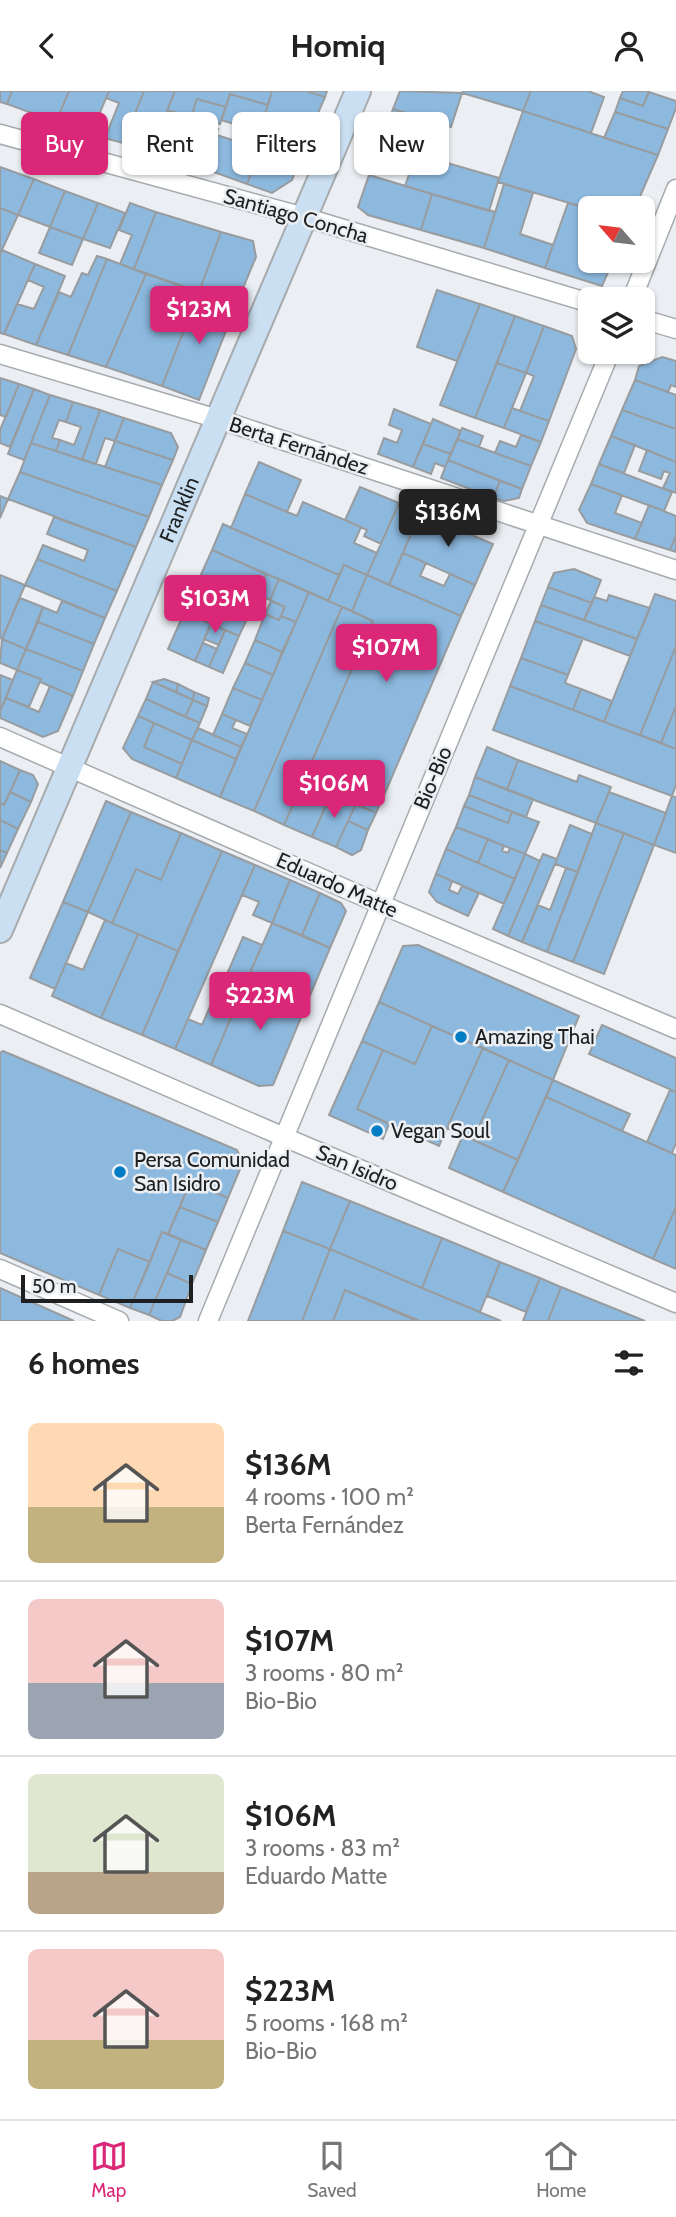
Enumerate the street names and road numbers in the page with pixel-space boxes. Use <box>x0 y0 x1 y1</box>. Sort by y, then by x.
street label: Santiago Concha <box>221 183 371 248</box>
street label: Berta Fernández <box>226 411 372 480</box>
street label: Franklin <box>154 473 204 546</box>
street label: Bio-Bio <box>408 743 457 813</box>
street label: Eduardo Matte <box>273 847 402 922</box>
street label: San Isidro <box>312 1139 402 1196</box>

